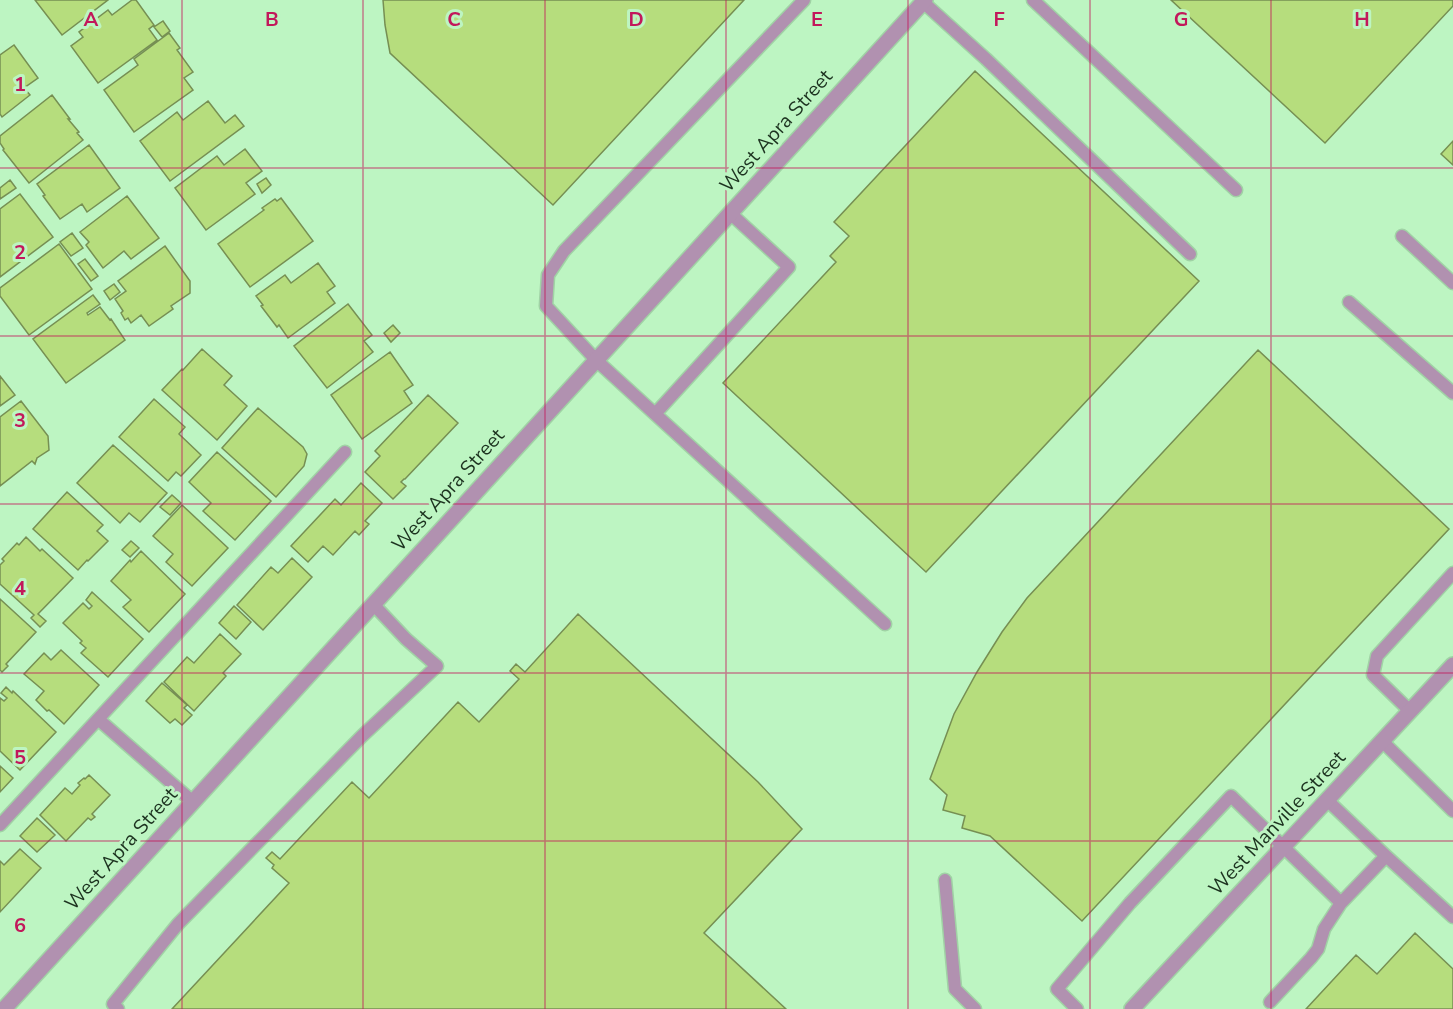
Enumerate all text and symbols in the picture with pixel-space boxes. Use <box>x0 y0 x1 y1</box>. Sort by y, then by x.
text: A <box>84 6 99 33</box>
text: B <box>265 6 279 33</box>
text: C <box>447 6 461 33</box>
text: D <box>628 6 644 33</box>
text: E <box>811 6 823 33</box>
text: F <box>993 6 1005 33</box>
text: G <box>1174 6 1188 33</box>
text: H <box>1354 6 1370 33</box>
street label: West Apra Street <box>714 63 839 198</box>
text: 1 <box>14 71 26 98</box>
text: 2 <box>14 239 26 266</box>
text: 3 <box>14 407 26 434</box>
street label: West Apra Street <box>386 422 511 557</box>
text: 4 <box>14 575 26 602</box>
text: 5 <box>14 744 26 771</box>
street label: West Manville Street <box>1203 744 1352 901</box>
street label: West Apra Street <box>59 781 184 916</box>
text: 6 <box>14 912 26 939</box>

